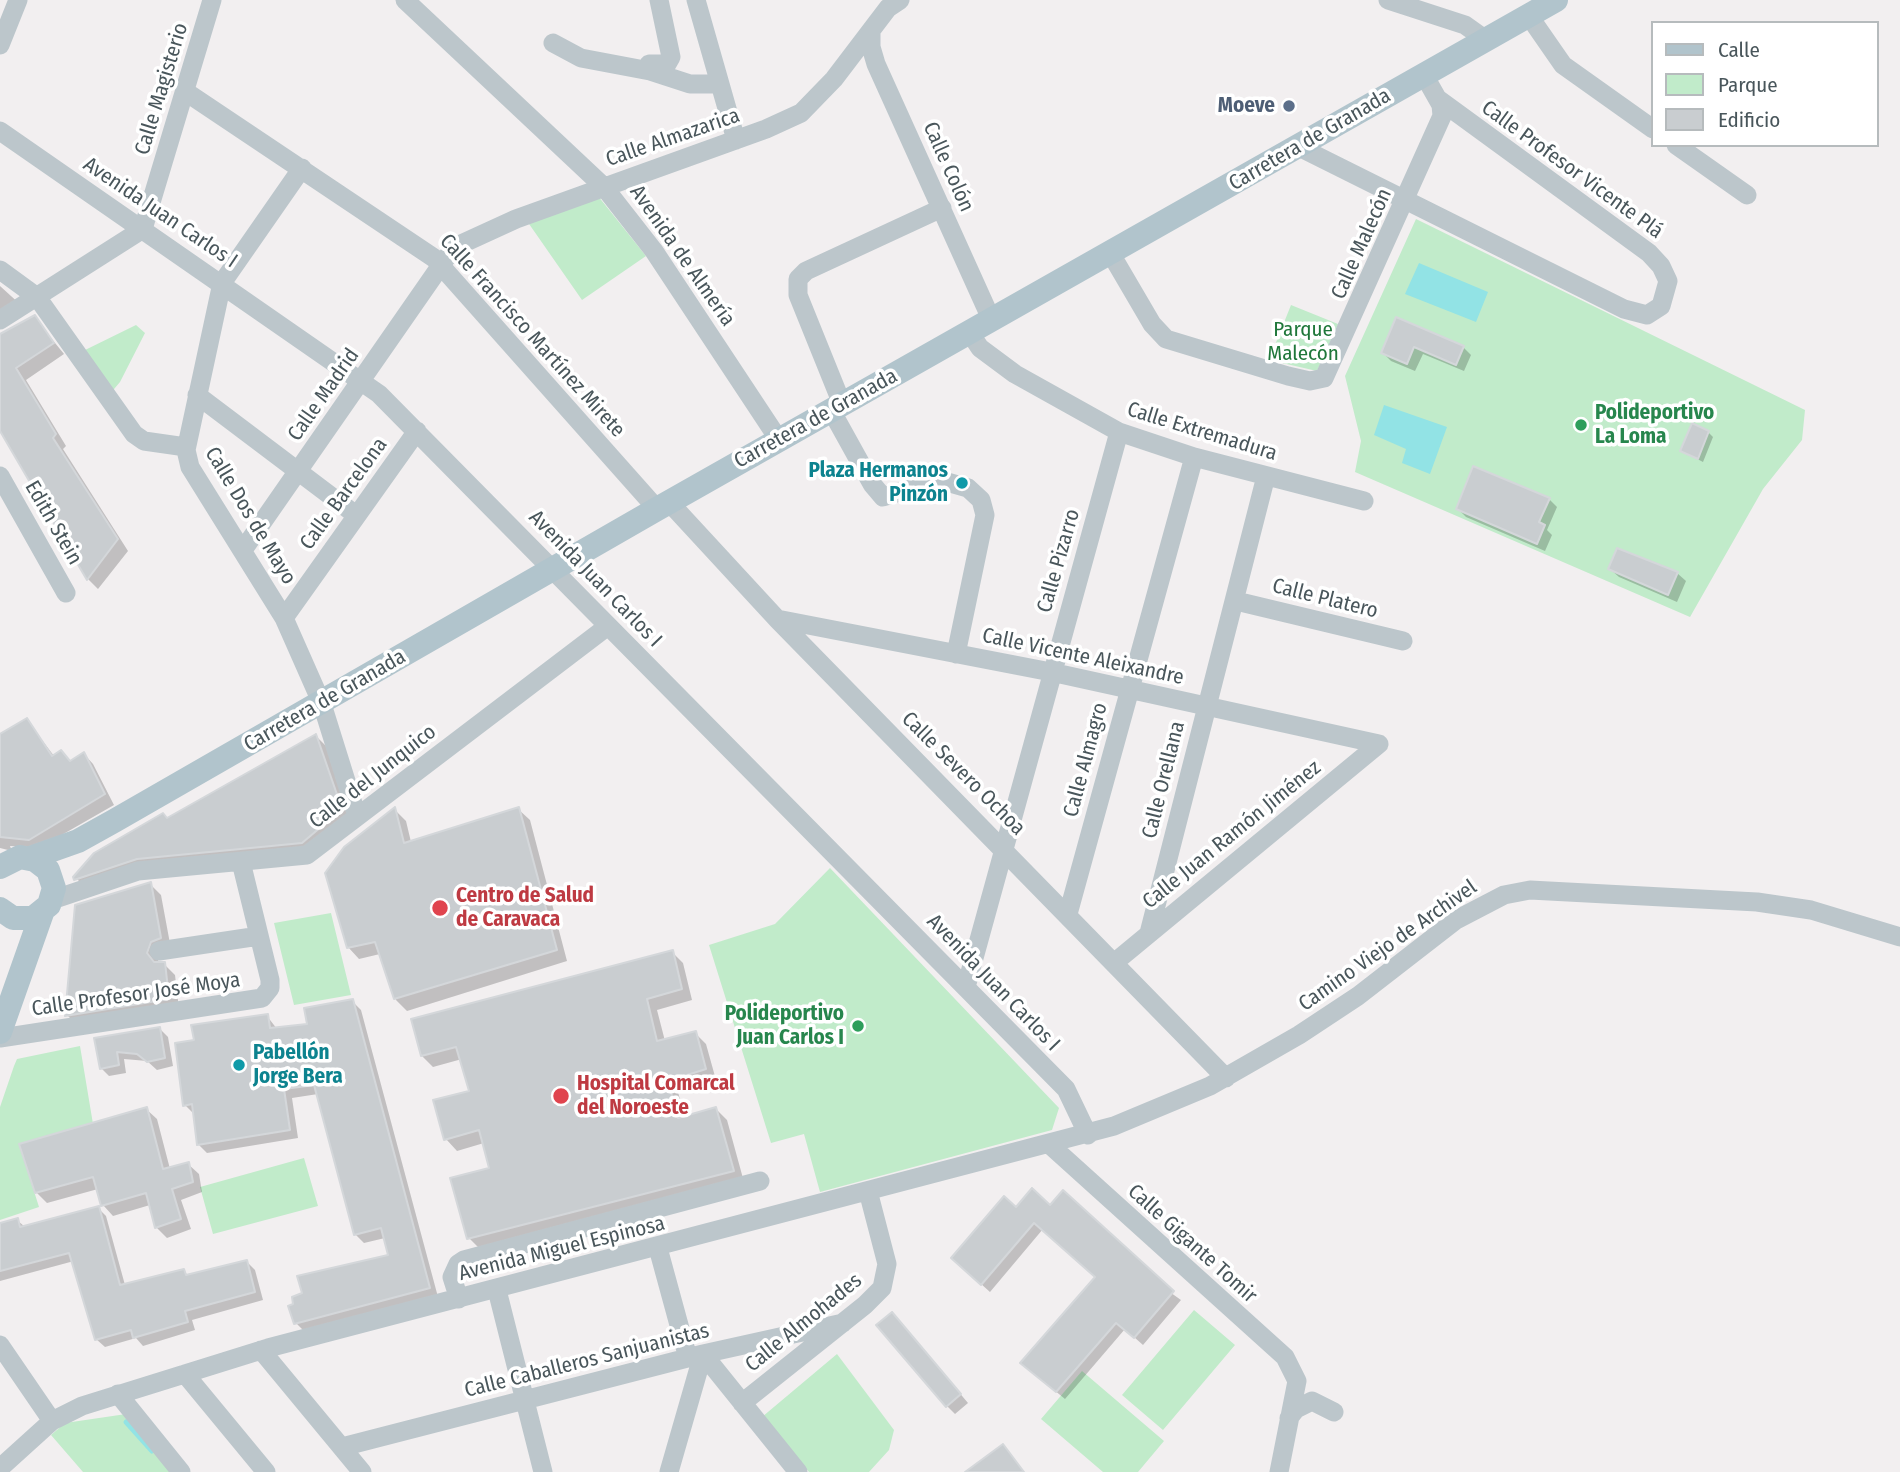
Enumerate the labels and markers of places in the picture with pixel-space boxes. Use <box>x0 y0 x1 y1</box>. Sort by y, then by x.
place label: Moeve <box>1218 93 1275 119</box>
marker: Moeve <box>1281 98 1297 114</box>
place label: Polideportivo La Loma <box>1595 400 1714 450</box>
marker: Polideportivo La Loma <box>1573 417 1589 433</box>
place label: Plaza Hermanos Pinzón <box>808 458 948 508</box>
marker: Plaza Hermanos Pinzón <box>954 475 970 491</box>
place label: Centro de Salud de Caravaca <box>456 883 594 933</box>
marker: Centro de Salud de Caravaca <box>430 898 450 918</box>
place label: Polideportivo Juan Carlos I <box>725 1001 844 1051</box>
marker: Polideportivo Juan Carlos I <box>850 1018 866 1034</box>
place label: Pabellón Jorge Bera <box>253 1040 343 1090</box>
marker: Pabellón Jorge Bera <box>231 1057 247 1073</box>
place label: Hospital Comarcal del Noroeste <box>577 1071 735 1121</box>
marker: Hospital Comarcal del Noroeste <box>551 1086 571 1106</box>

